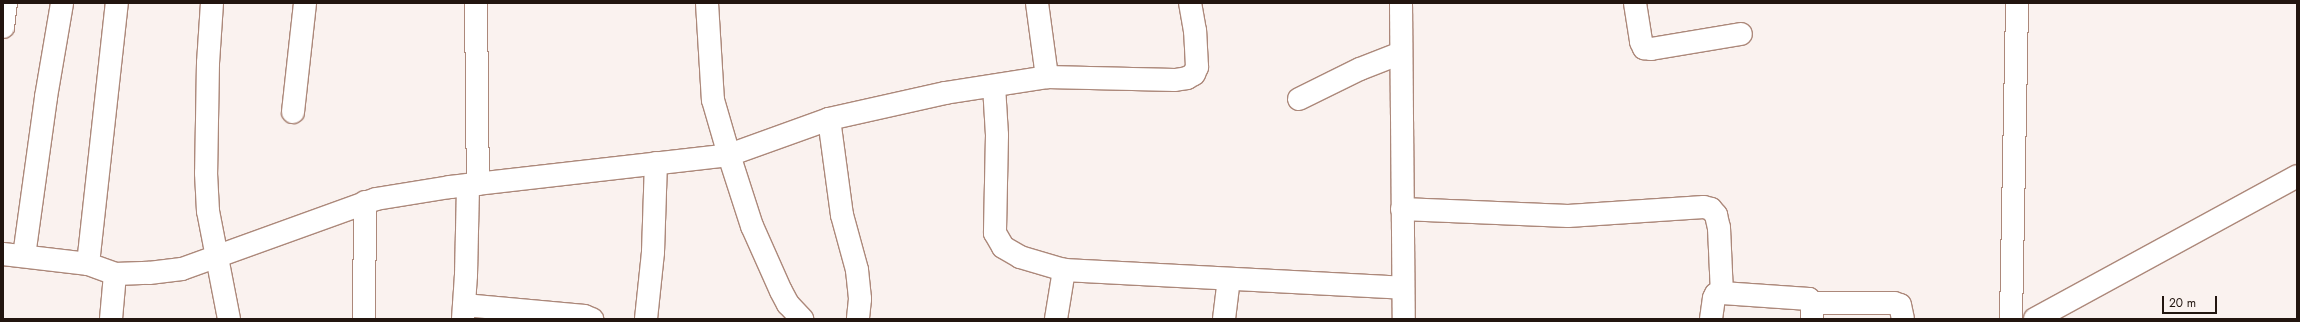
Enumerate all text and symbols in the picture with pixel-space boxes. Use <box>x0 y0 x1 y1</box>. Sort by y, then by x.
scale bar <box>2164 288 2219 314</box>
text: 20 m <box>2169 294 2196 312</box>

